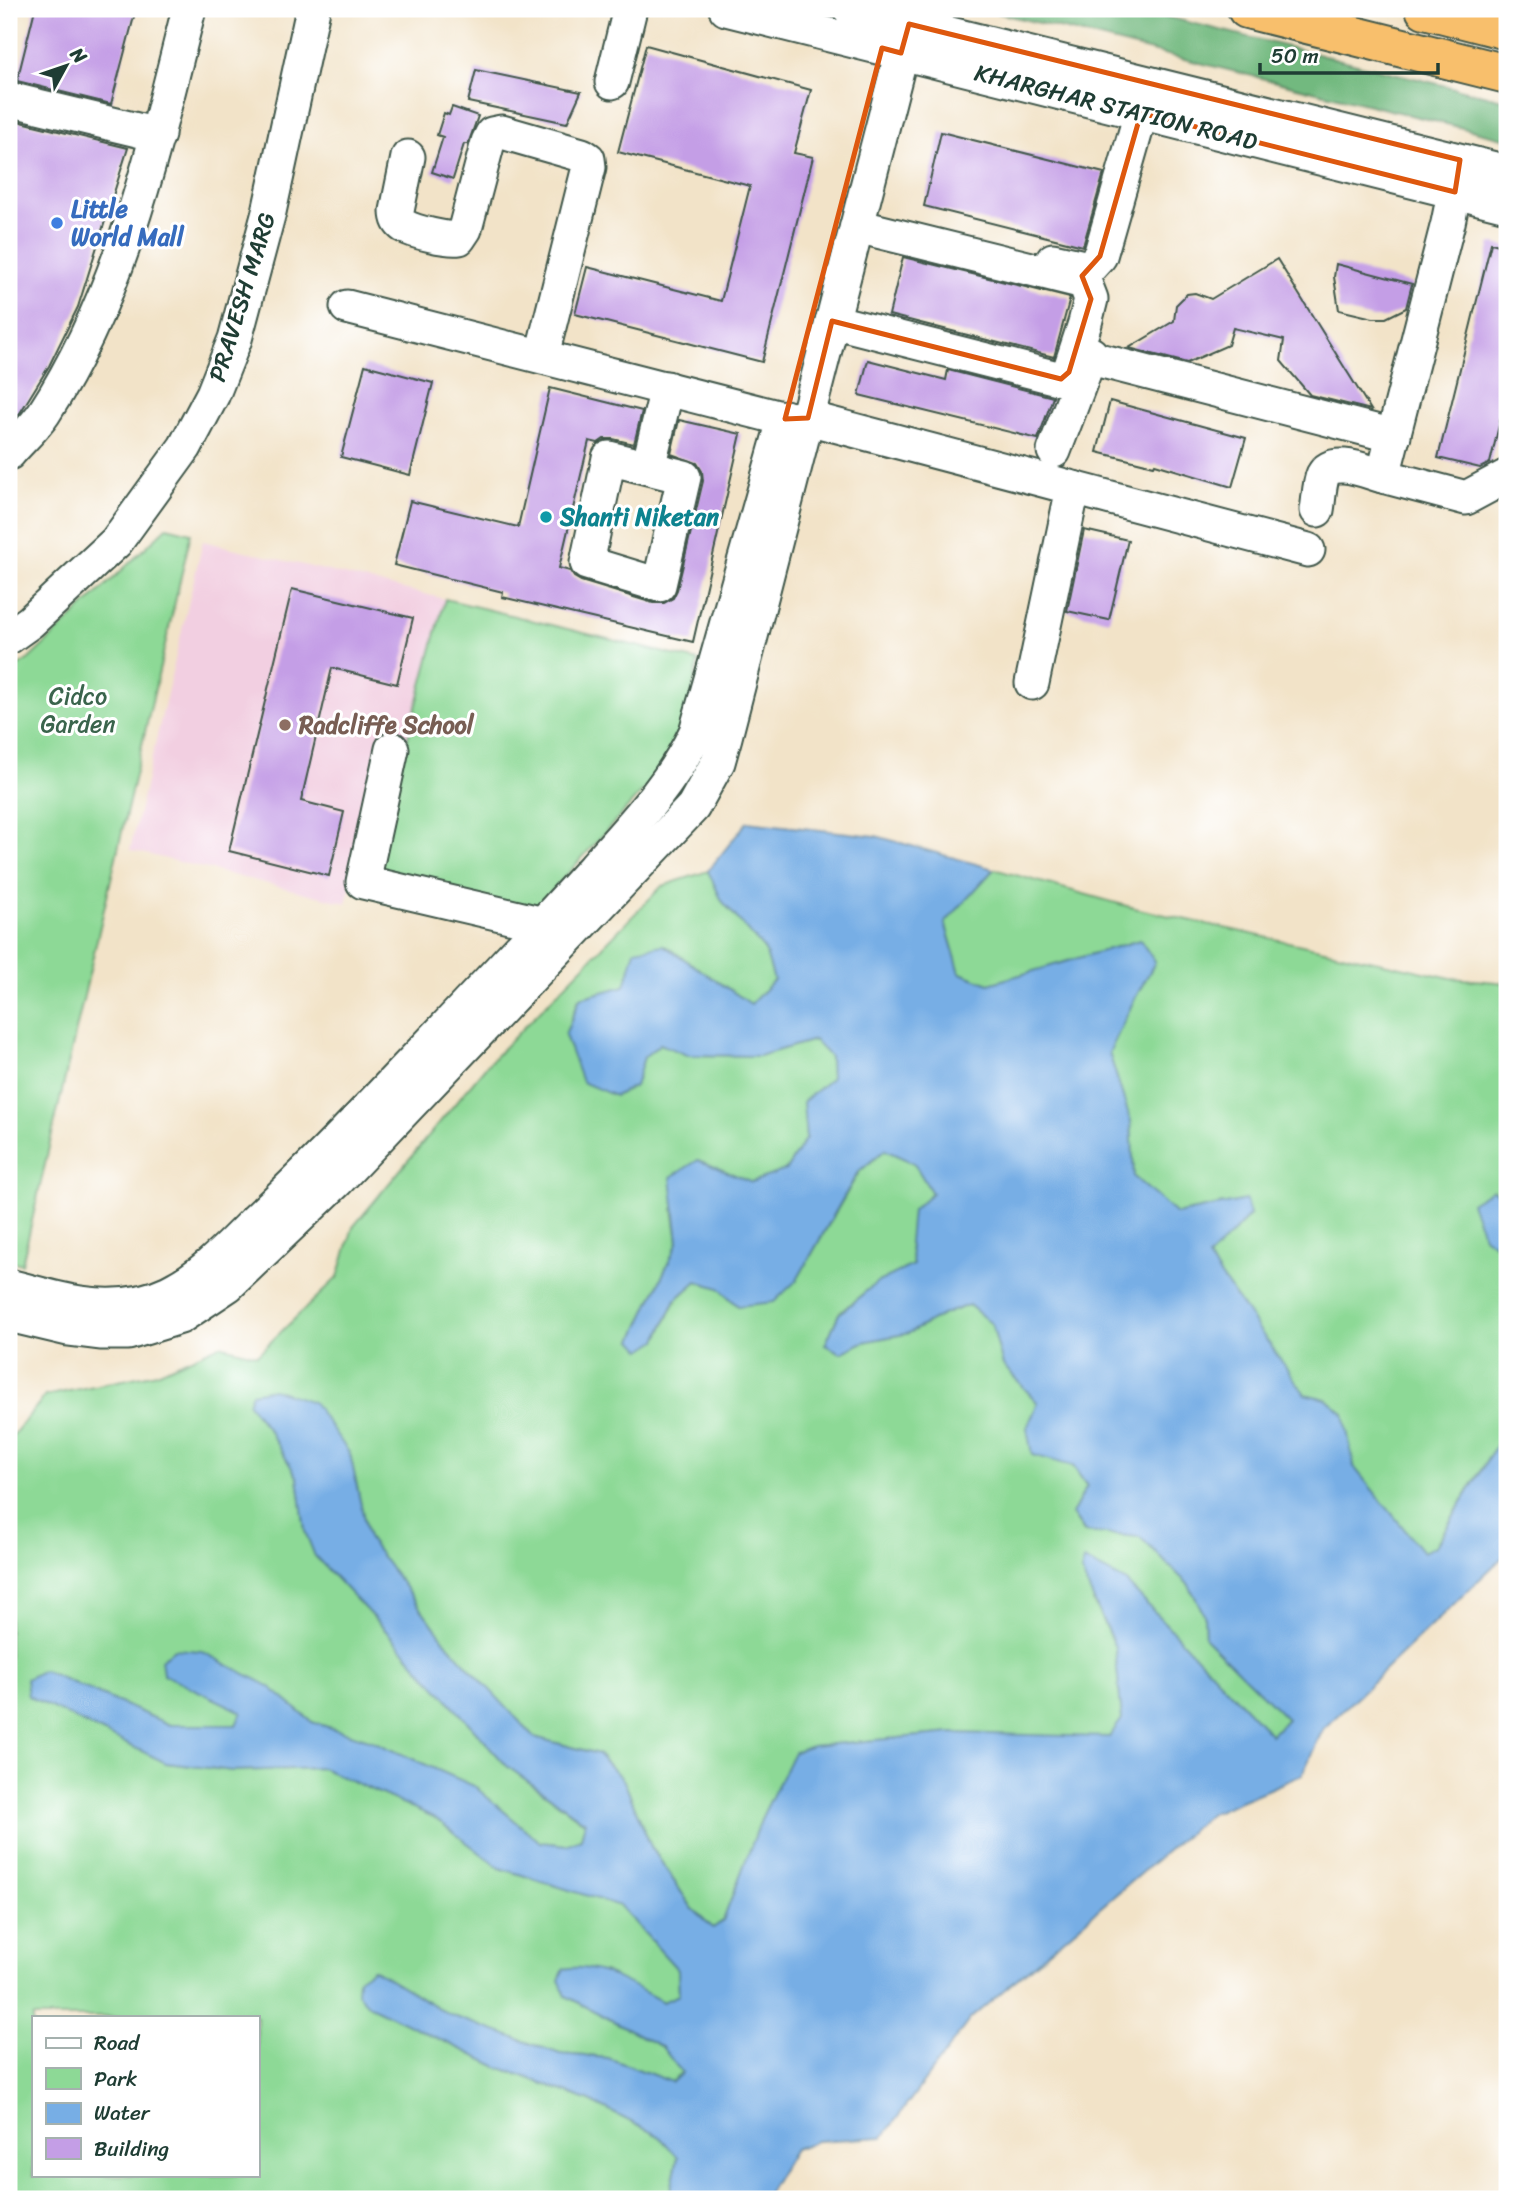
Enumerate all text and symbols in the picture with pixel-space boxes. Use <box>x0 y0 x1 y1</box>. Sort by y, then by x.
north arrow <box>32 32 102 102</box>
scale bar <box>1260 32 1439 76</box>
text: 50 m <box>1271 37 1319 75</box>
text: N <box>61 39 96 72</box>
street label: KHARGHAR STATION ROAD <box>970 52 1262 162</box>
place label: Little World Mall <box>71 188 185 258</box>
street label: PRAVESH MARG <box>196 207 288 387</box>
marker: Little World Mall <box>49 215 65 231</box>
place label: Shanti Niketan <box>559 496 719 538</box>
marker: Shanti Niketan <box>538 509 554 525</box>
park label: Cidco Garden <box>41 675 115 745</box>
place label: Radcliffe School <box>298 704 475 746</box>
marker: Radcliffe School <box>277 717 293 733</box>
legend <box>32 2016 259 2176</box>
text: Road <box>94 2024 141 2062</box>
text: Park <box>94 2060 137 2098</box>
text: Water <box>94 2094 151 2132</box>
text: Building <box>94 2130 170 2168</box>

